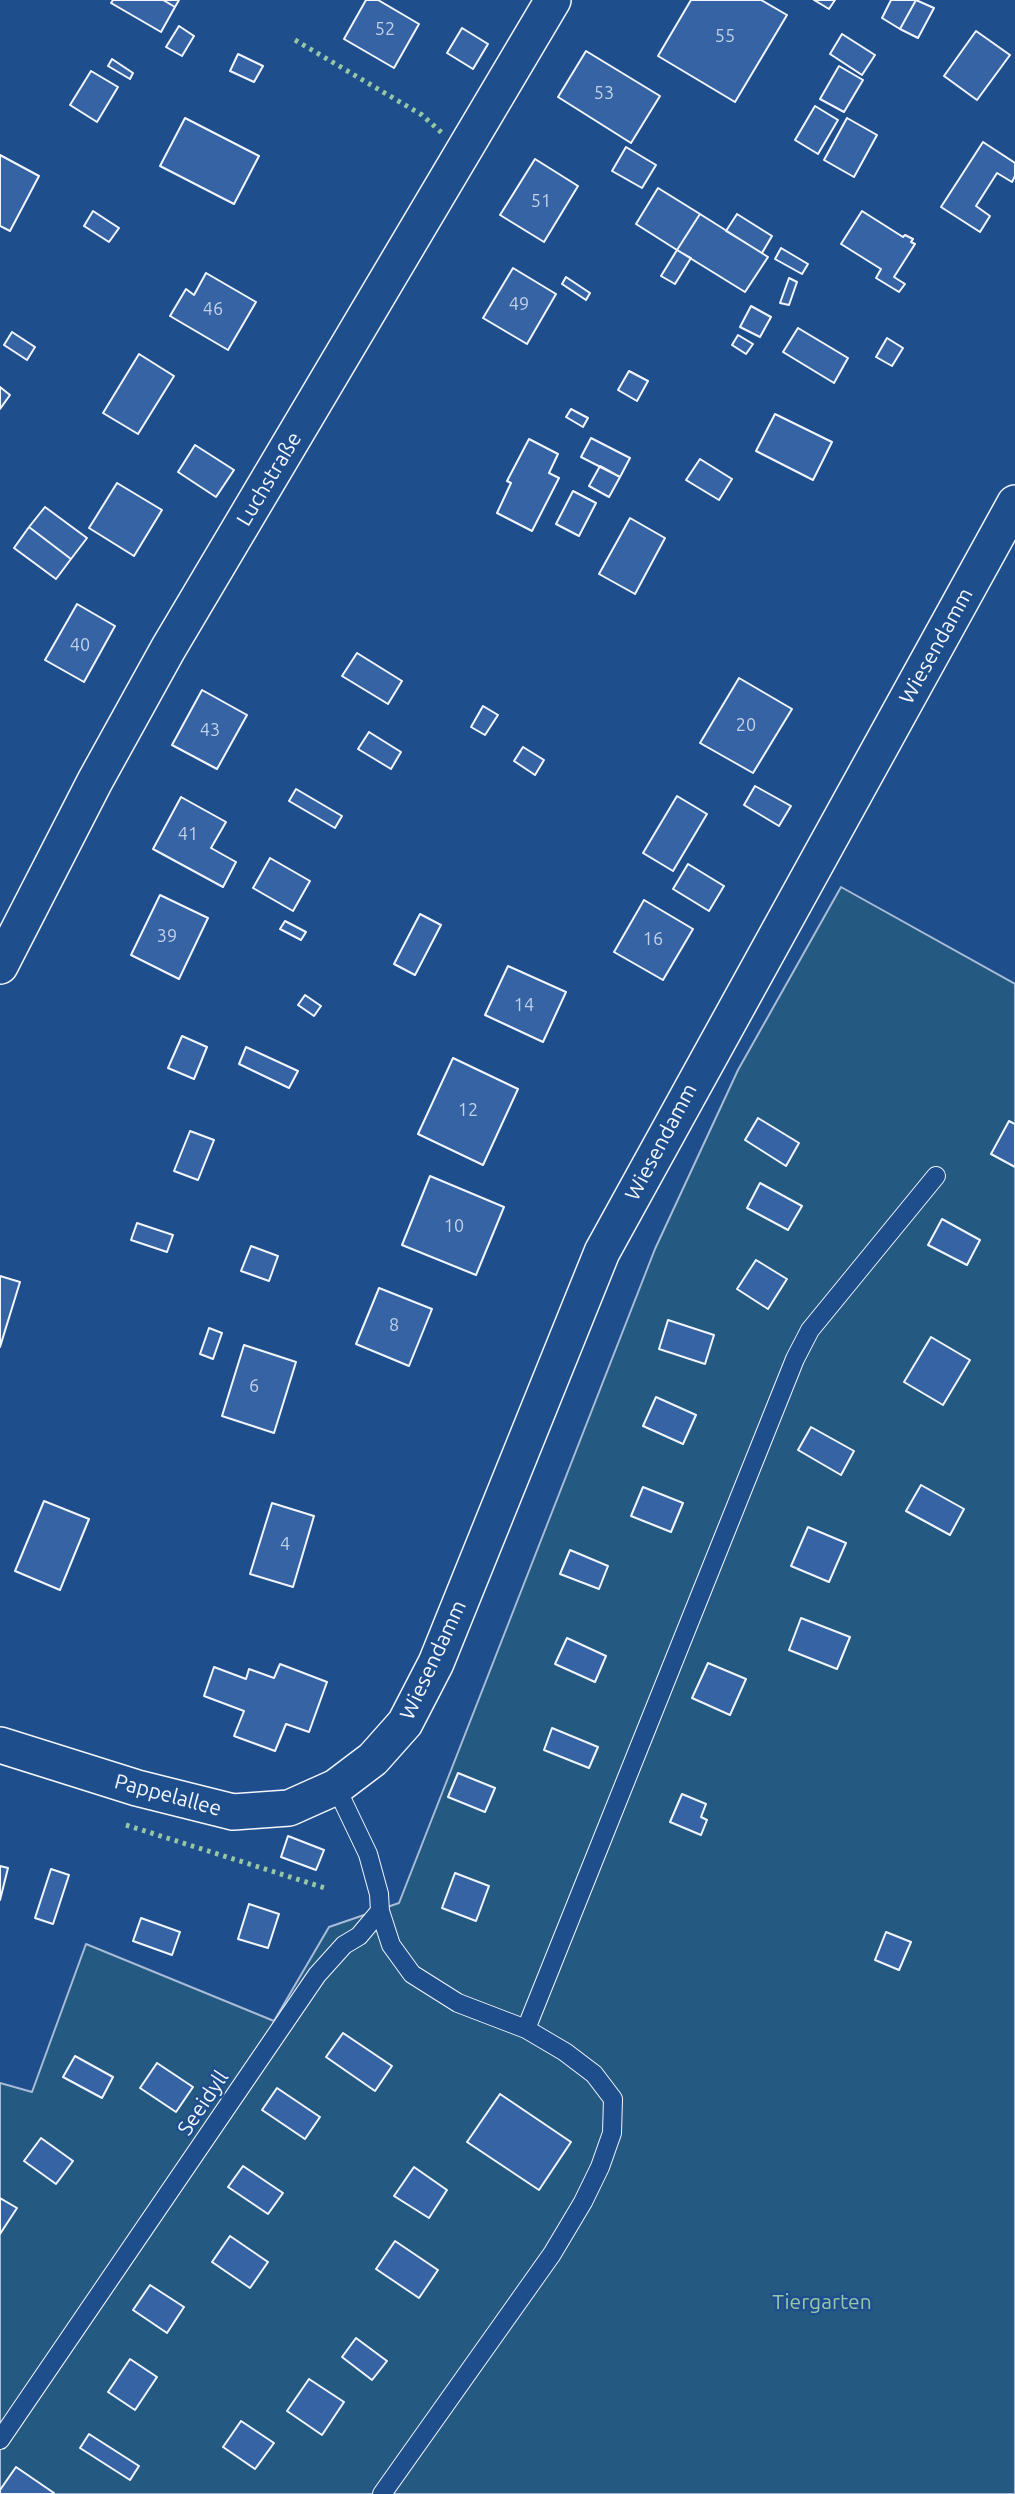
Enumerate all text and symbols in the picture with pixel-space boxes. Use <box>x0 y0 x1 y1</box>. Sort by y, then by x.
house number: 52 <box>375 18 395 40</box>
house number: 55 <box>715 25 735 47</box>
house number: 53 <box>594 82 614 104</box>
house number: 51 <box>531 190 551 212</box>
house number: 49 <box>509 293 529 315</box>
house number: 46 <box>203 298 223 320</box>
street label: Luchstraße <box>231 428 307 530</box>
street label: Wiesendamm <box>894 584 978 708</box>
house number: 40 <box>70 634 90 656</box>
house number: 20 <box>736 714 756 736</box>
house number: 43 <box>200 719 220 741</box>
house number: 41 <box>178 823 198 845</box>
house number: 39 <box>157 925 177 947</box>
house number: 16 <box>643 928 663 950</box>
house number: 14 <box>514 994 534 1016</box>
street label: Wiesendamm <box>620 1079 702 1205</box>
house number: 12 <box>458 1099 478 1121</box>
house number: 10 <box>444 1215 464 1237</box>
house number: 8 <box>389 1314 399 1336</box>
house number: 6 <box>249 1375 259 1397</box>
house number: 4 <box>280 1533 290 1555</box>
street label: Wiesendamm <box>394 1596 472 1724</box>
street label: Pappelallee <box>112 1769 224 1821</box>
street label: Seeidyll <box>172 2066 234 2140</box>
park label: Tiergarten <box>772 2289 872 2315</box>

